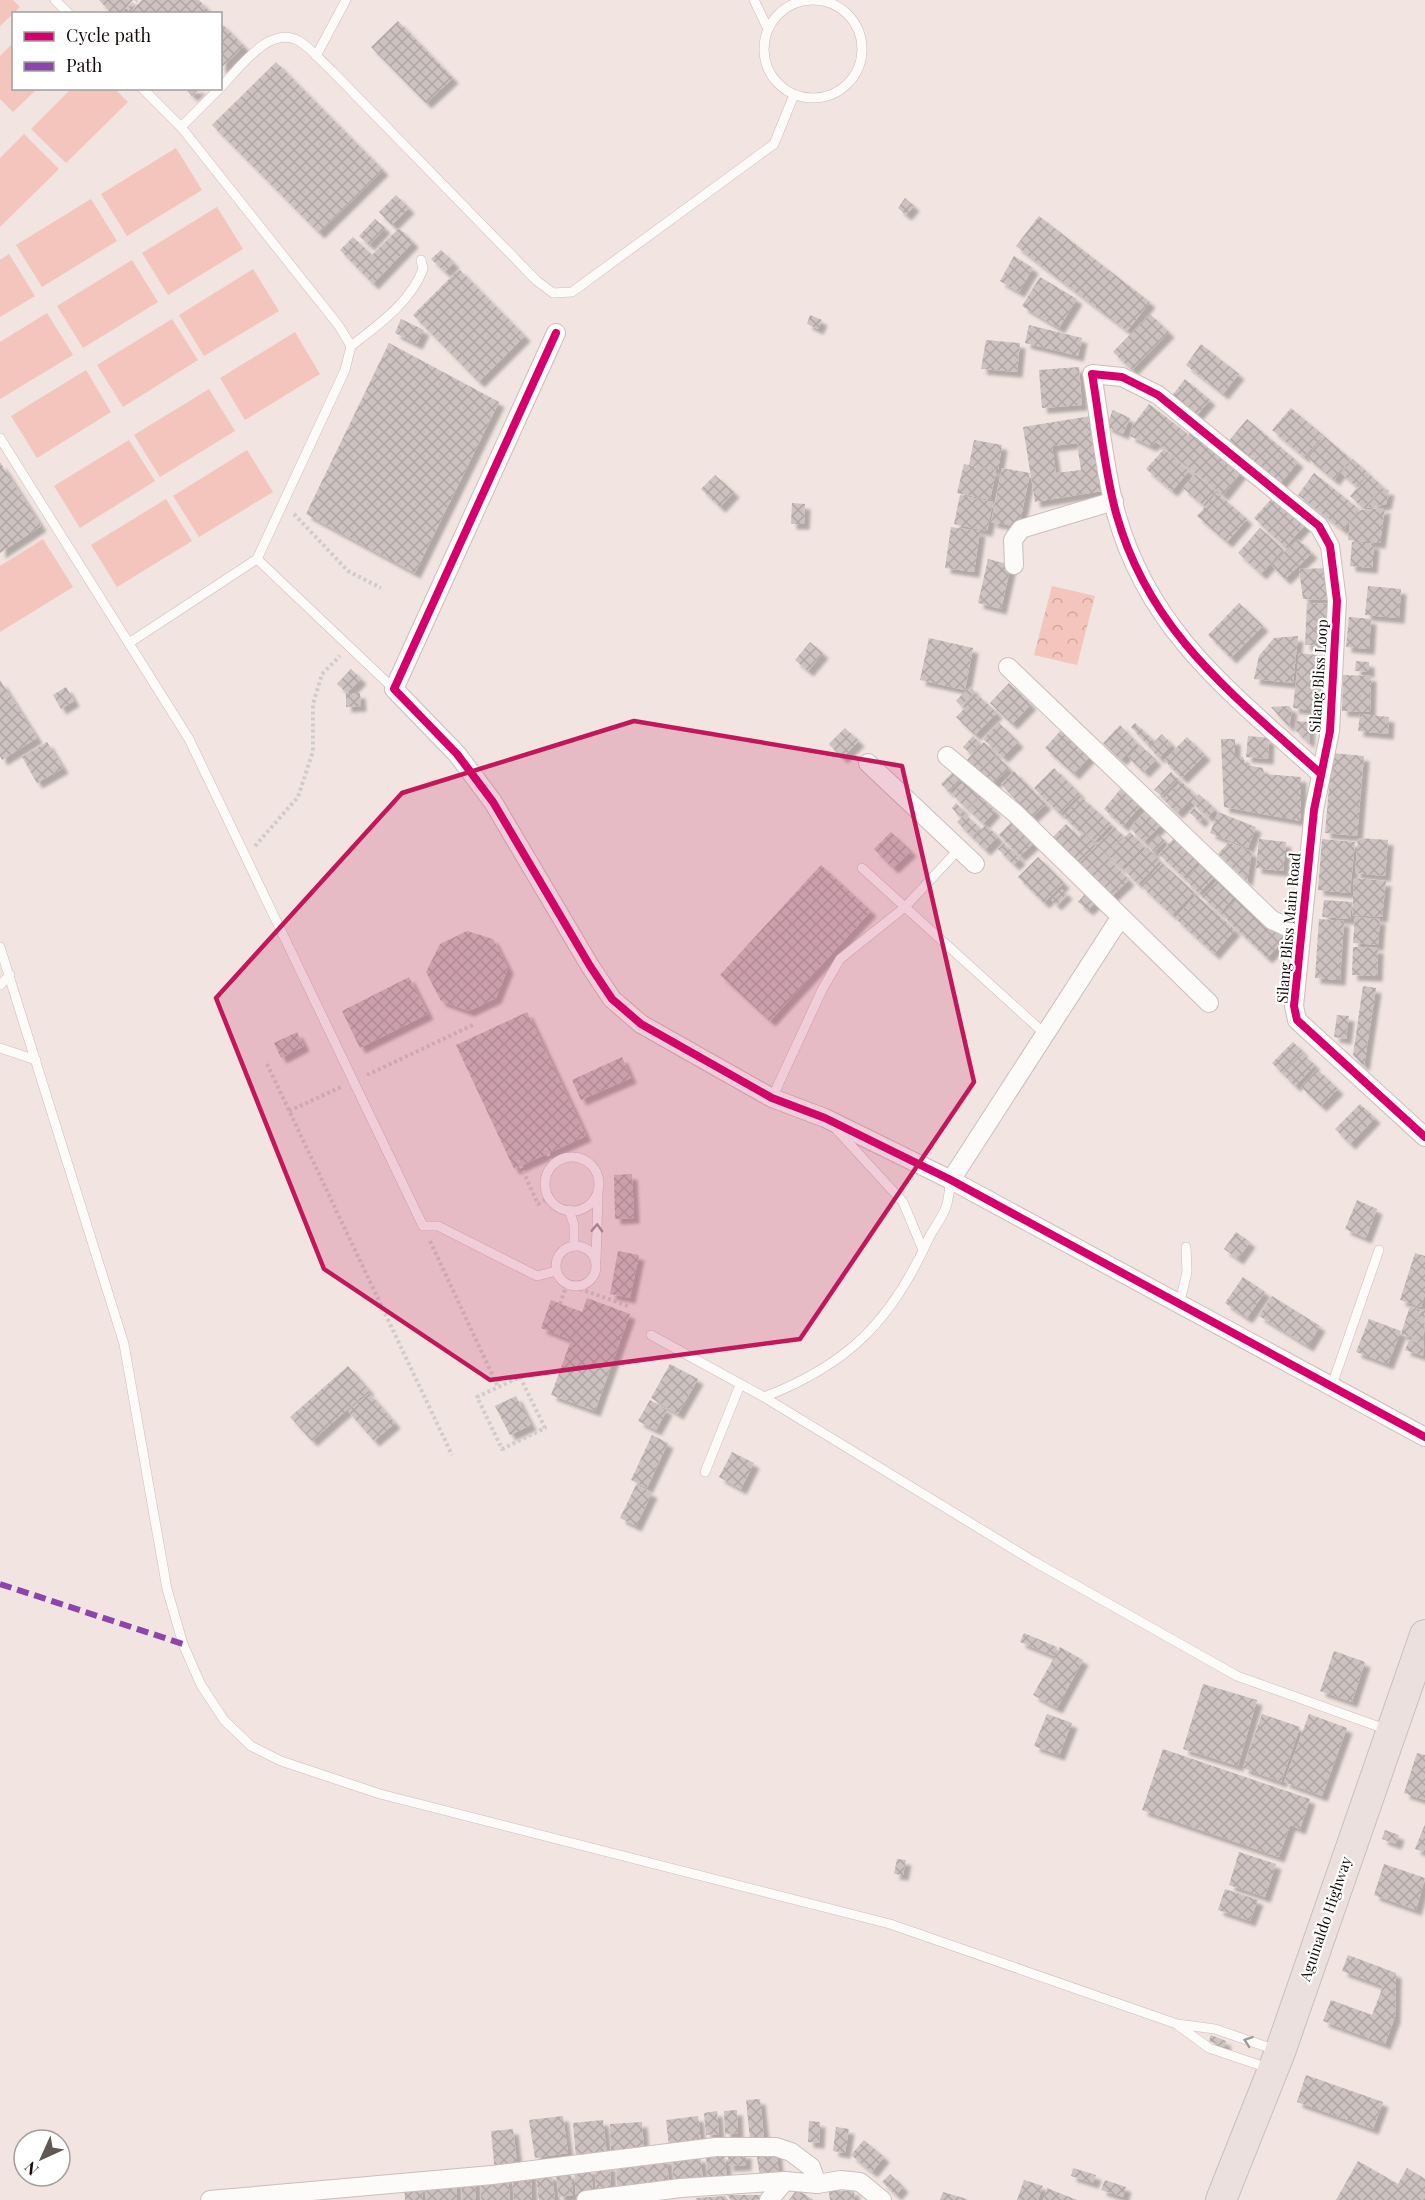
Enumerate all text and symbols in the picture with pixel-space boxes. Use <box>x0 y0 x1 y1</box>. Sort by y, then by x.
legend <box>12 12 222 90</box>
text: Cycle path <box>66 23 151 47</box>
text: Path <box>66 53 103 77</box>
street label: Silang Bliss Loop <box>1304 618 1332 733</box>
street label: Silang Bliss Main Road <box>1271 851 1305 1004</box>
one-way arrow <box>590 1223 603 1232</box>
street label: Aguinaldo Highway <box>1294 1853 1356 1985</box>
one-way arrow <box>1243 2035 1254 2048</box>
north arrow <box>12 2128 72 2188</box>
text: N <box>19 2157 43 2180</box>

